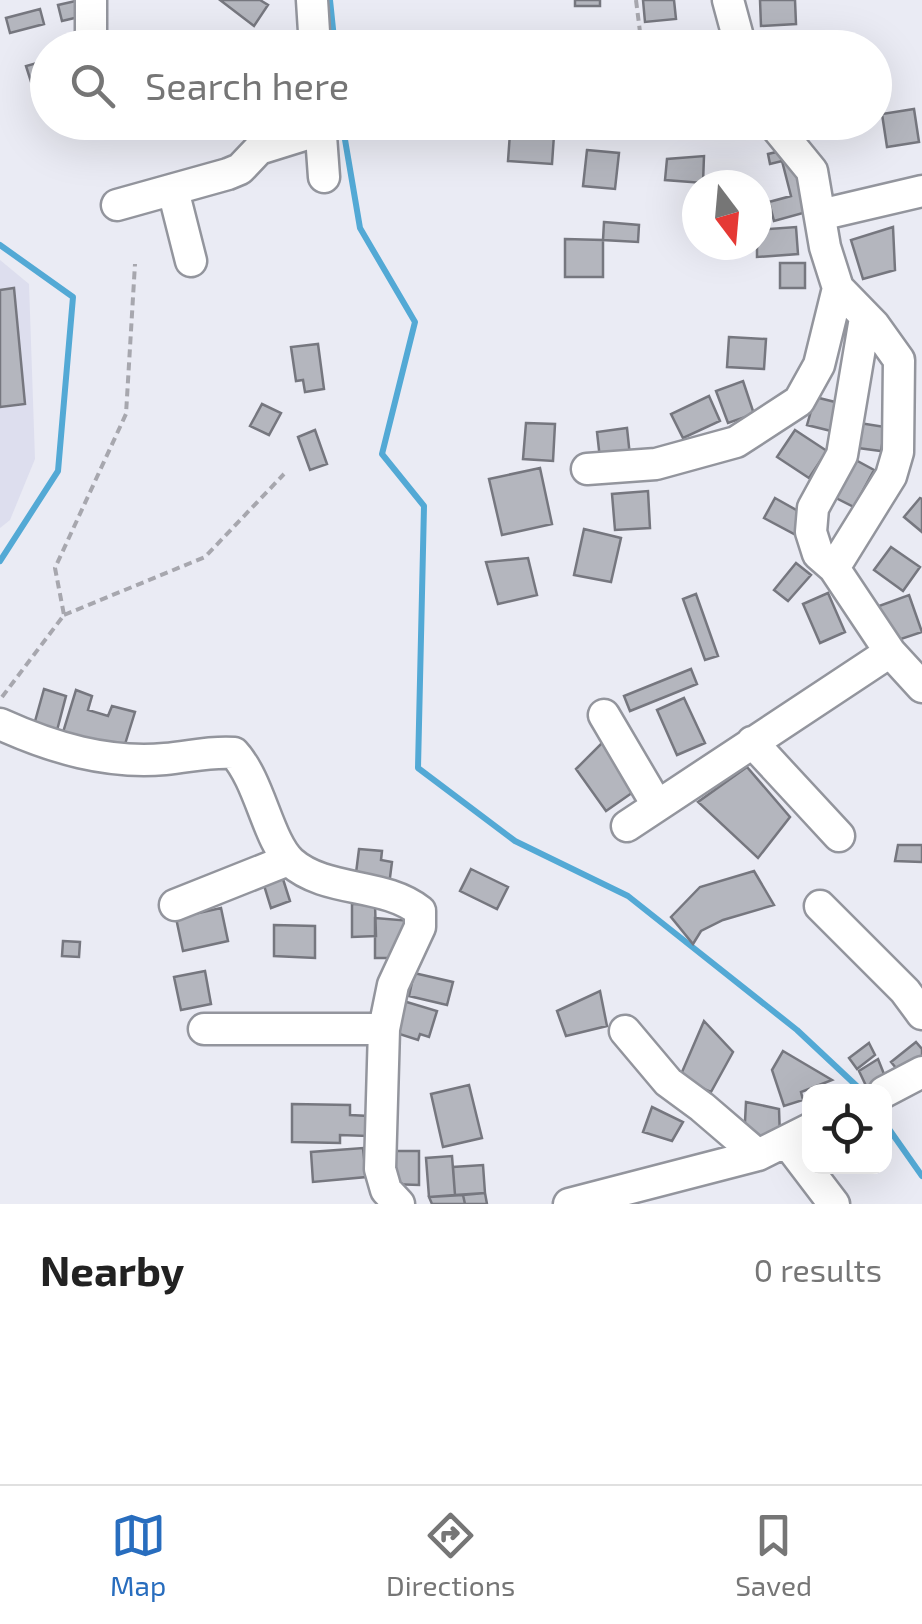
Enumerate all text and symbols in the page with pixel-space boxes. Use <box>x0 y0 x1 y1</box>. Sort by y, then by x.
search box <box>30 30 892 140</box>
icon: search <box>65 58 120 113</box>
text: Search here <box>145 62 349 108</box>
north arrow <box>682 170 772 260</box>
map controls <box>802 1084 892 1174</box>
button: locate <box>802 1084 892 1174</box>
text: Nearby <box>40 1244 184 1294</box>
text: 0 results <box>754 1250 882 1288</box>
tab: Map <box>110 1508 166 1602</box>
tab: Directions <box>386 1508 515 1602</box>
tab: Saved <box>735 1508 812 1602</box>

